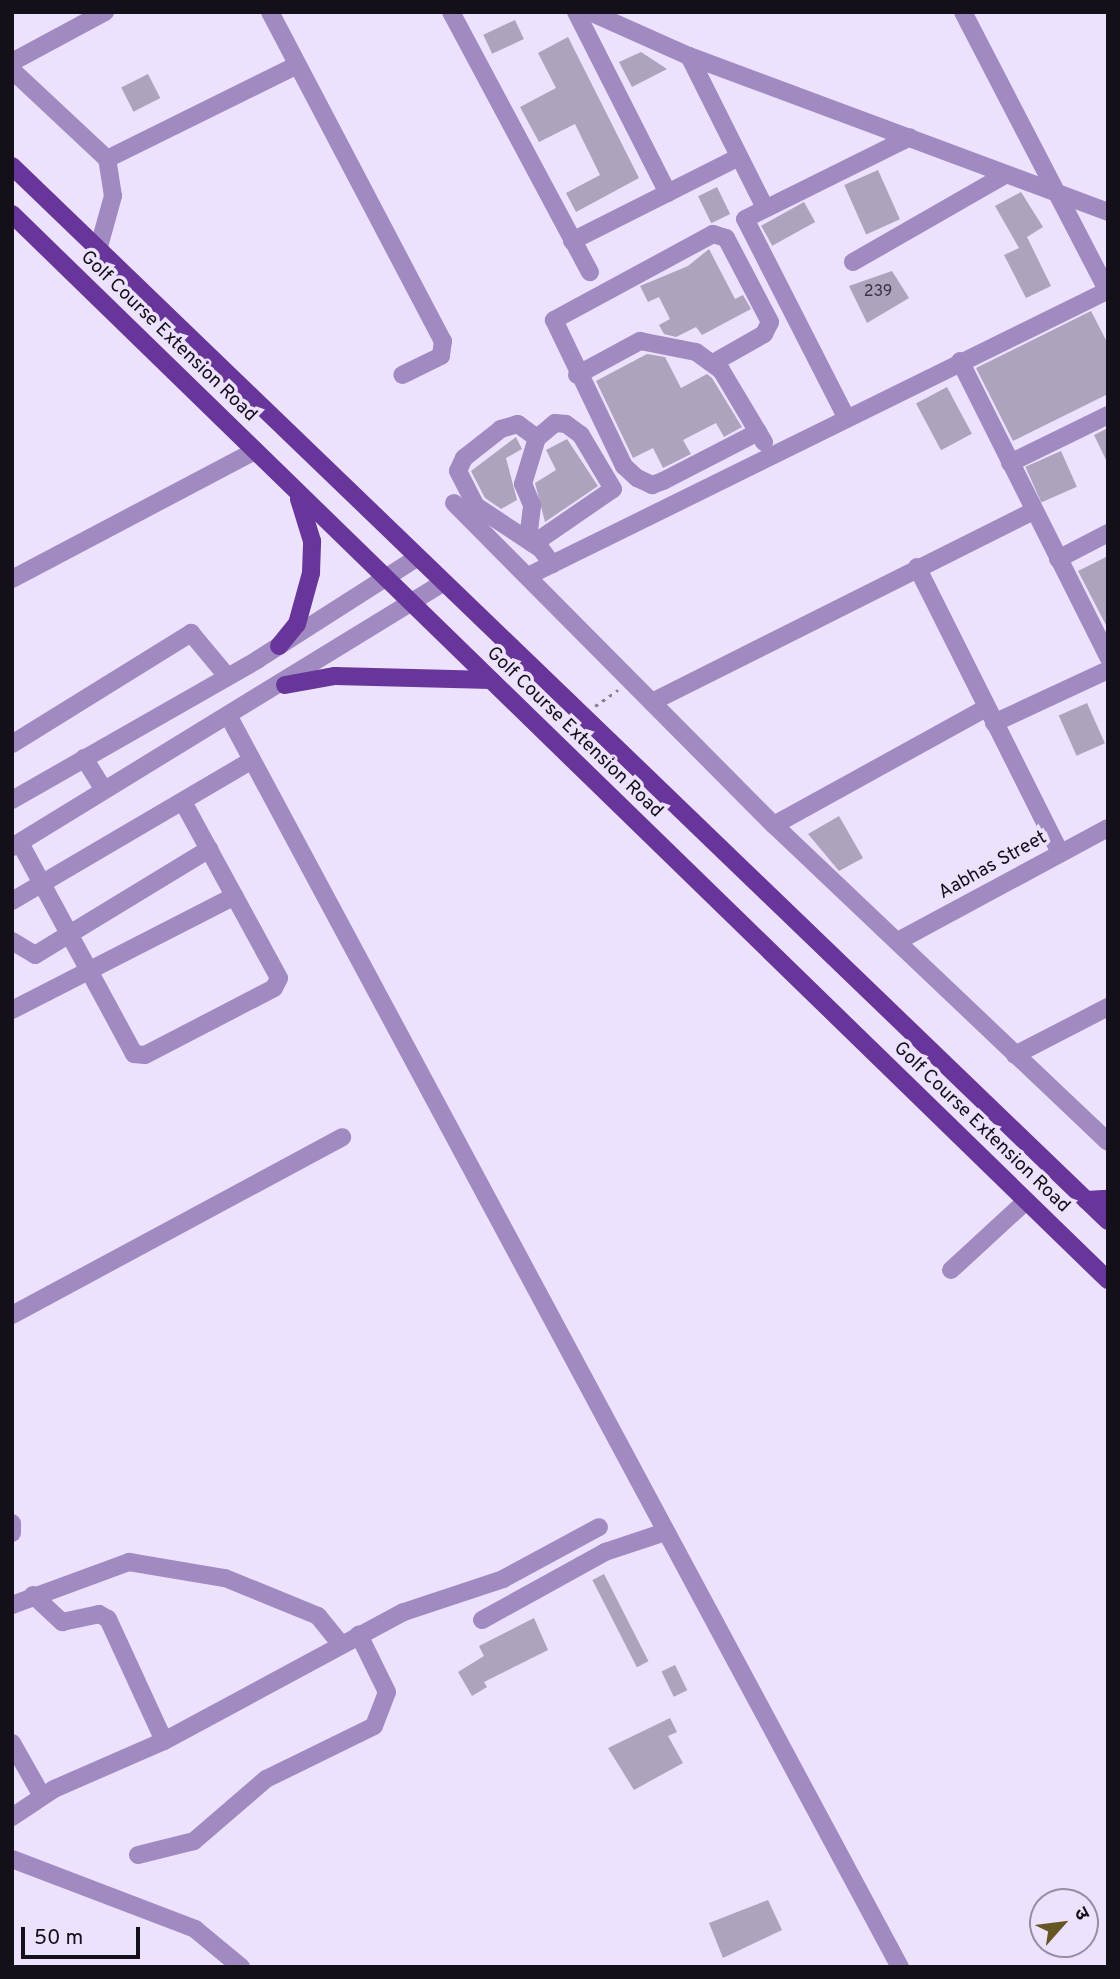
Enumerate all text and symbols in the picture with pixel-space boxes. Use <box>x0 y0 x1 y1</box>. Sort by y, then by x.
street label: Golf Course Extension Road <box>75 247 261 427</box>
house number: 239 <box>864 282 892 302</box>
street label: Golf Course Extension Road <box>481 643 667 823</box>
street label: Aabhas Street <box>935 827 1051 905</box>
street label: Golf Course Extension Road <box>888 1038 1074 1218</box>
north arrow <box>1029 1888 1099 1958</box>
text: उ <box>1068 1904 1094 1925</box>
scale bar <box>24 1912 144 1956</box>
text: 50 m <box>34 1925 83 1952</box>

